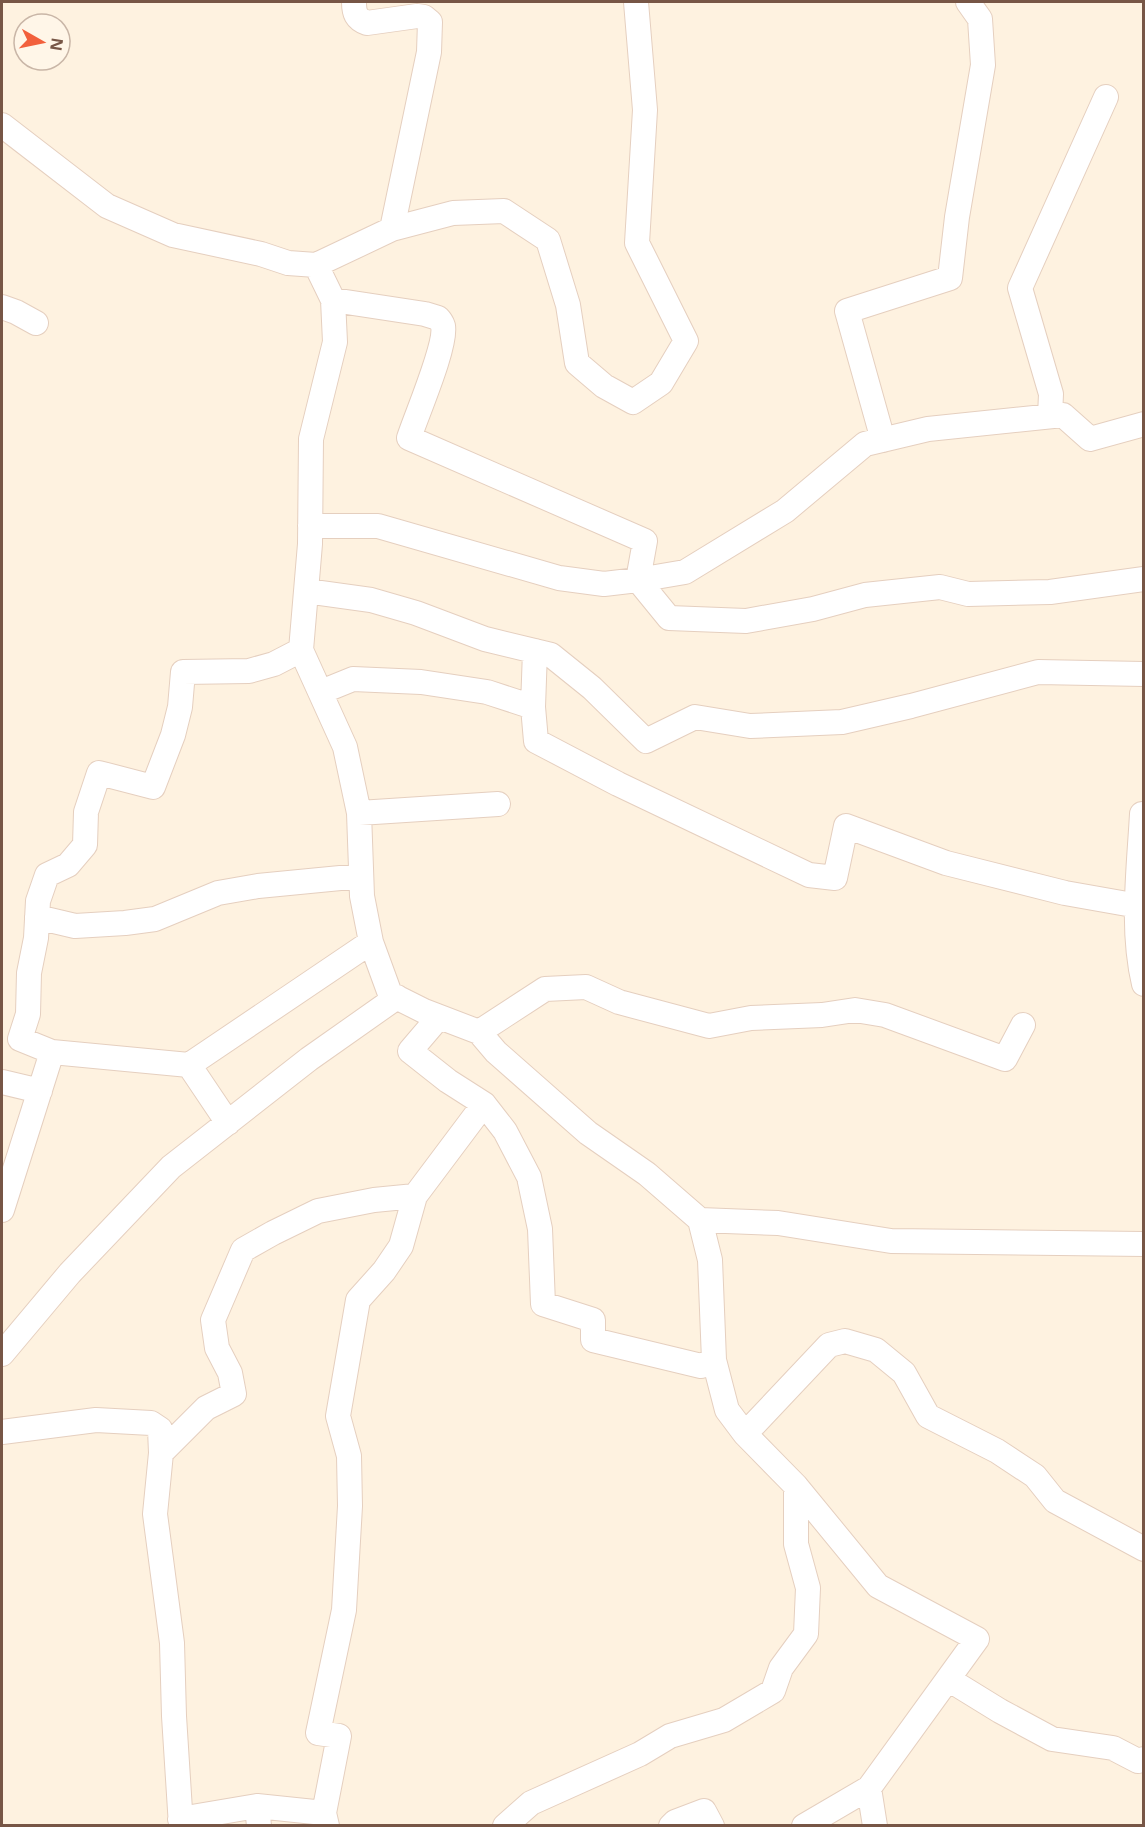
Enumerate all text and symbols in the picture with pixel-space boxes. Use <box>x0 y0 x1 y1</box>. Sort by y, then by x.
north arrow <box>12 12 72 72</box>
text: N <box>45 36 69 52</box>

